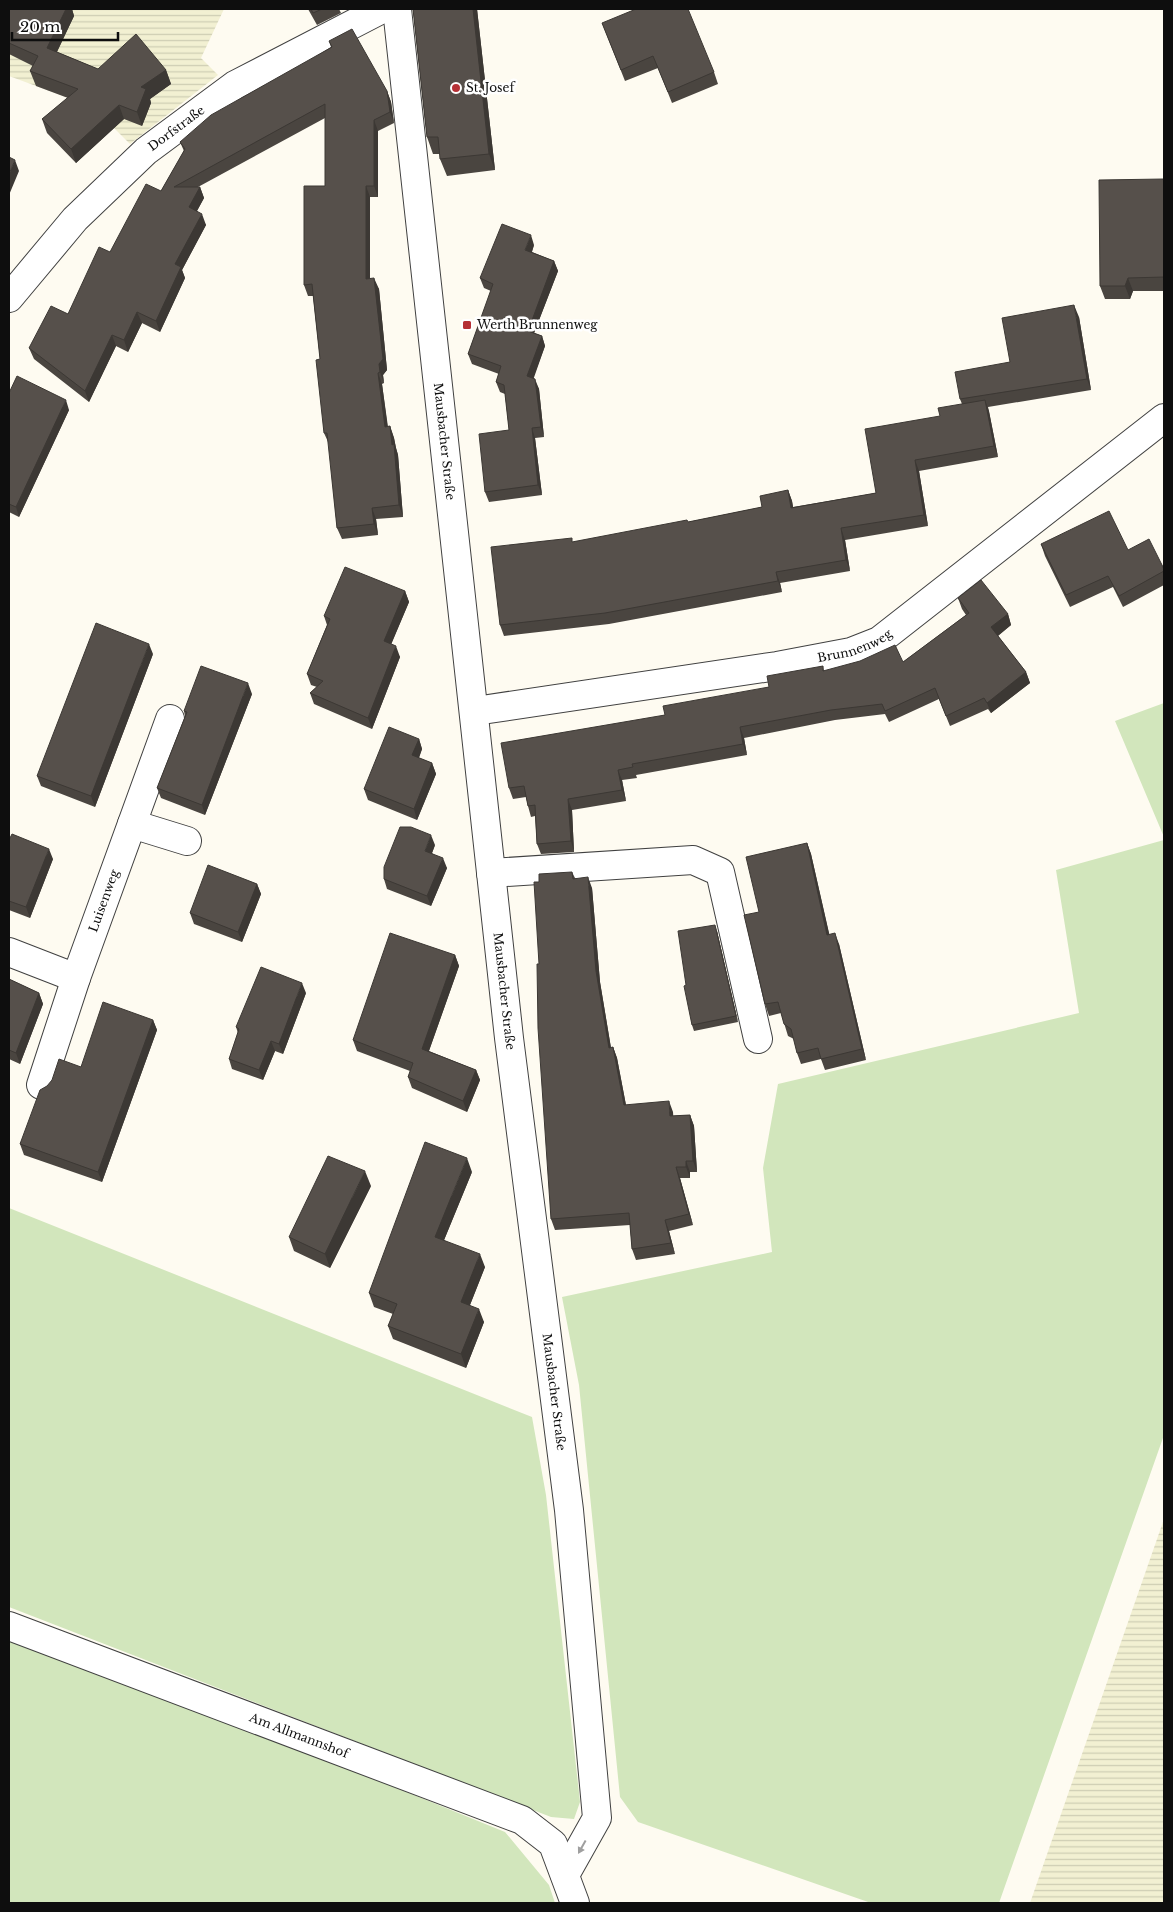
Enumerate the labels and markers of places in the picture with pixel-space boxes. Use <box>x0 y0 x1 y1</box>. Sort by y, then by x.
place label: St. Josef <box>466 80 516 95</box>
marker: St. Josef <box>450 82 462 94</box>
place label: Werth Brunnenweg <box>476 317 598 332</box>
marker: Werth Brunnenweg <box>461 319 473 331</box>

